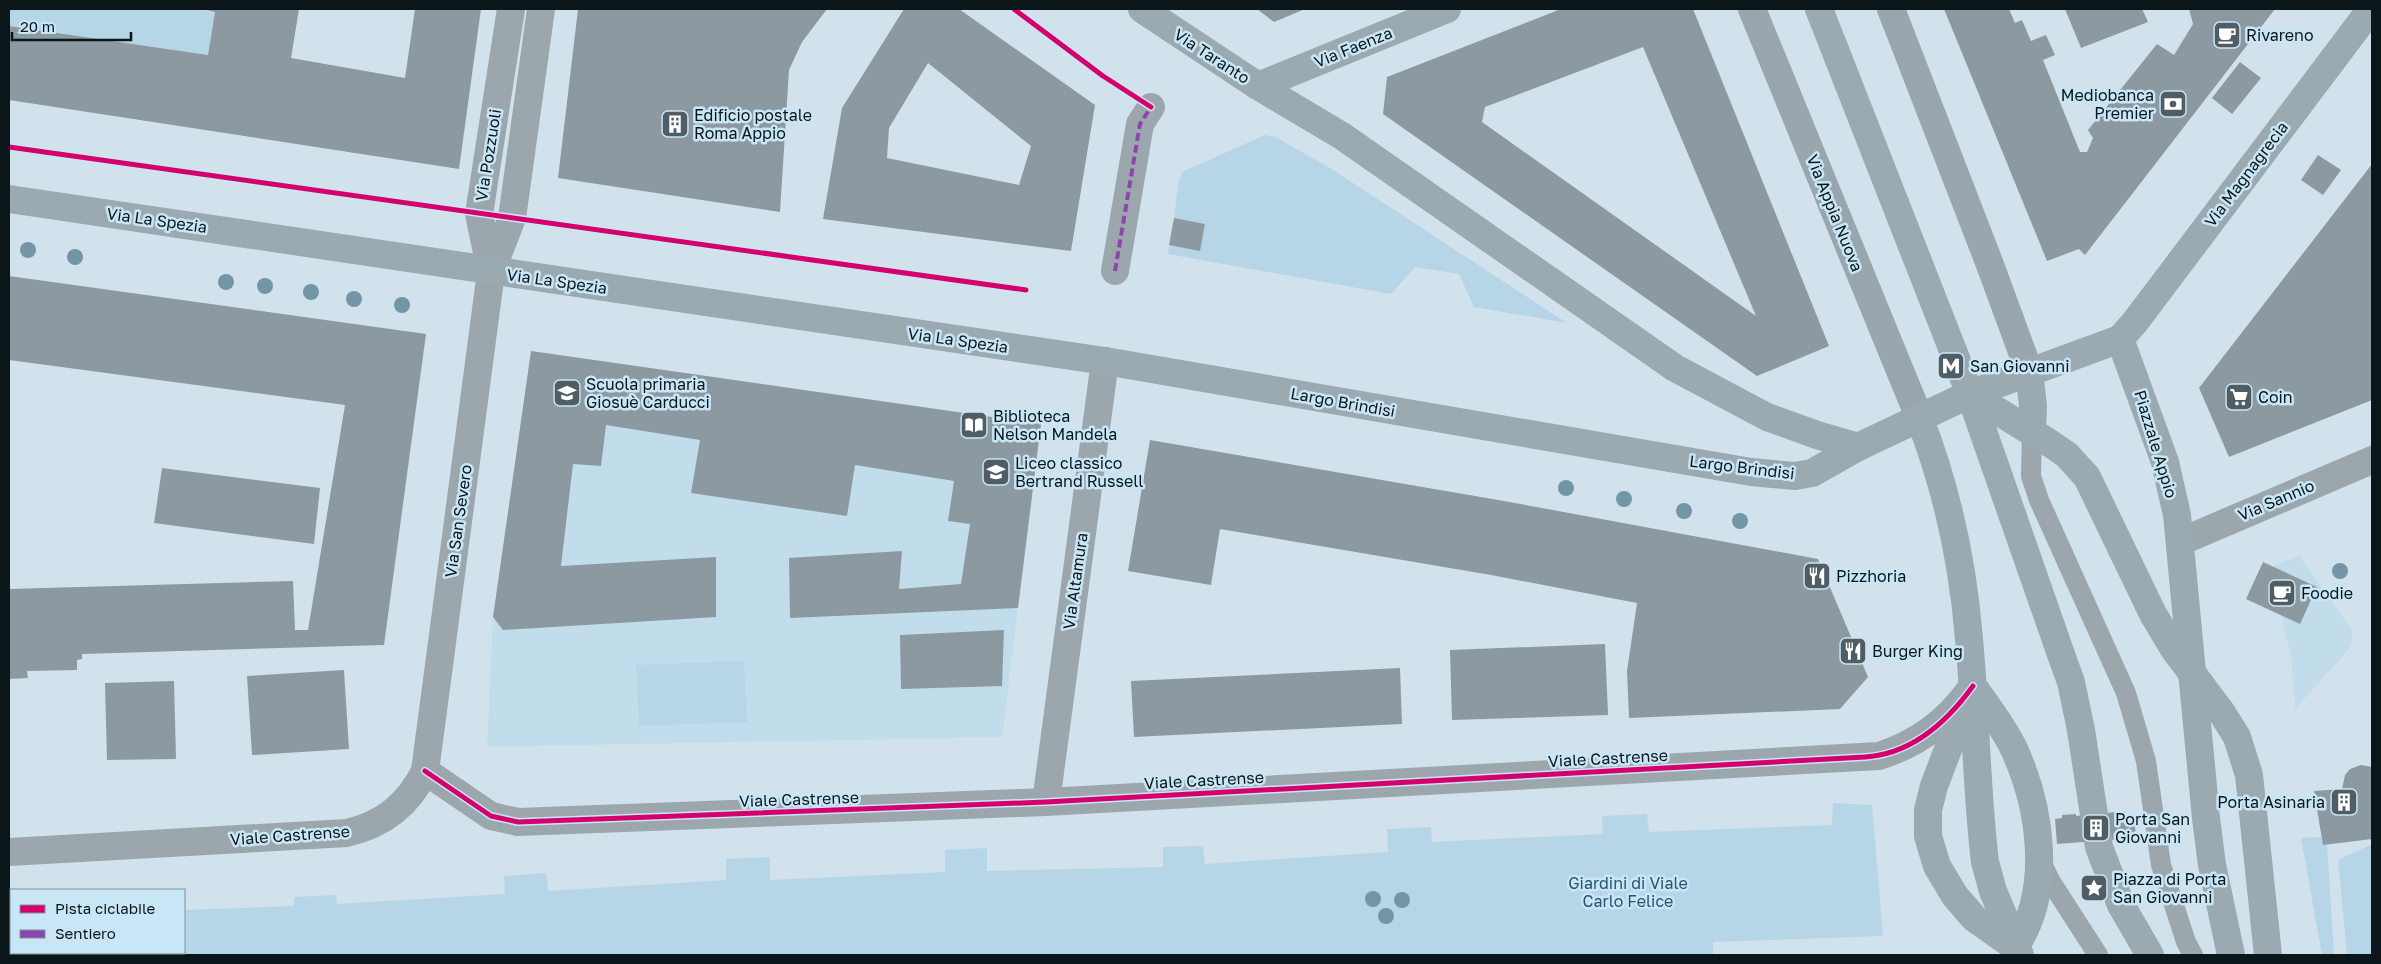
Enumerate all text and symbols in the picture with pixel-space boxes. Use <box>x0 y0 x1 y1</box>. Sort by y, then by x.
scale bar <box>12 10 131 42</box>
text: 20 m <box>20 17 55 35</box>
cafe icon: Rivareno <box>2212 20 2242 50</box>
street label: Via Faenza <box>1311 22 1395 72</box>
street label: Via Taranto <box>1170 24 1254 88</box>
place label: Rivareno <box>2246 25 2314 45</box>
place label: Mediobanca Premier <box>2061 85 2154 123</box>
bank icon: Mediobanca Premier <box>2158 89 2188 119</box>
place label: Edificio postale Roma Appio <box>694 105 812 143</box>
street label: Via Pozzuoli <box>471 107 505 203</box>
building icon: Edificio postale Roma Appio <box>660 109 690 139</box>
street label: Via Magnagrecia <box>2200 117 2292 231</box>
street label: Via Appia Nuova <box>1802 152 1868 274</box>
street label: Via La Spezia <box>105 203 209 237</box>
street label: Via La Spezia <box>505 264 609 298</box>
street label: Via La Spezia <box>906 323 1010 357</box>
metro station icon: San Giovanni <box>1936 351 1966 381</box>
place label: San Giovanni <box>1970 356 2069 376</box>
place label: Scuola primaria Giosuè Carducci <box>586 374 710 412</box>
school or university icon: Scuola primaria Giosuè Carducci <box>552 378 582 408</box>
supermarket icon: Coin <box>2224 382 2254 412</box>
street label: Largo Brindisi <box>1289 383 1397 421</box>
place label: Coin <box>2258 387 2293 407</box>
street label: Piazzale Appio <box>2130 388 2182 500</box>
place label: Biblioteca Nelson Mandela <box>993 406 1117 444</box>
library icon: Biblioteca Nelson Mandela <box>959 410 989 440</box>
street label: Largo Brindisi <box>1688 451 1796 483</box>
place label: Liceo classico Bertrand Russell <box>1015 453 1143 491</box>
school or university icon: Liceo classico Bertrand Russell <box>981 457 1011 487</box>
street label: Via San Severo <box>440 463 476 579</box>
street label: Via Sannio <box>2235 475 2317 525</box>
street label: Via Altamura <box>1058 531 1092 631</box>
restaurant icon: Pizzhoria <box>1802 561 1832 591</box>
place label: Pizzhoria <box>1836 566 1906 586</box>
cafe icon: Foodie <box>2267 578 2297 608</box>
place label: Foodie <box>2301 583 2353 603</box>
restaurant icon: Burger King <box>1838 636 1868 666</box>
place label: Burger King <box>1872 641 1963 661</box>
street label: Viale Castrense <box>1548 745 1668 771</box>
street label: Viale Castrense <box>1144 767 1264 793</box>
street label: Viale Castrense <box>739 787 859 811</box>
building icon: Porta Asinaria <box>2329 787 2359 817</box>
place label: Porta Asinaria <box>2217 792 2325 812</box>
place label: Porta San Giovanni <box>2115 809 2190 847</box>
building icon: Porta San Giovanni <box>2081 813 2111 843</box>
street label: Viale Castrense <box>229 821 351 849</box>
place label: Piazza di Porta San Giovanni <box>2113 869 2226 907</box>
park label: Giardini di Viale Carlo Felice <box>1568 873 1688 911</box>
place icon: Piazza di Porta San Giovanni <box>2079 873 2109 903</box>
legend <box>10 889 185 954</box>
text: Pista ciclabile <box>55 899 156 917</box>
text: Sentiero <box>55 924 116 942</box>

